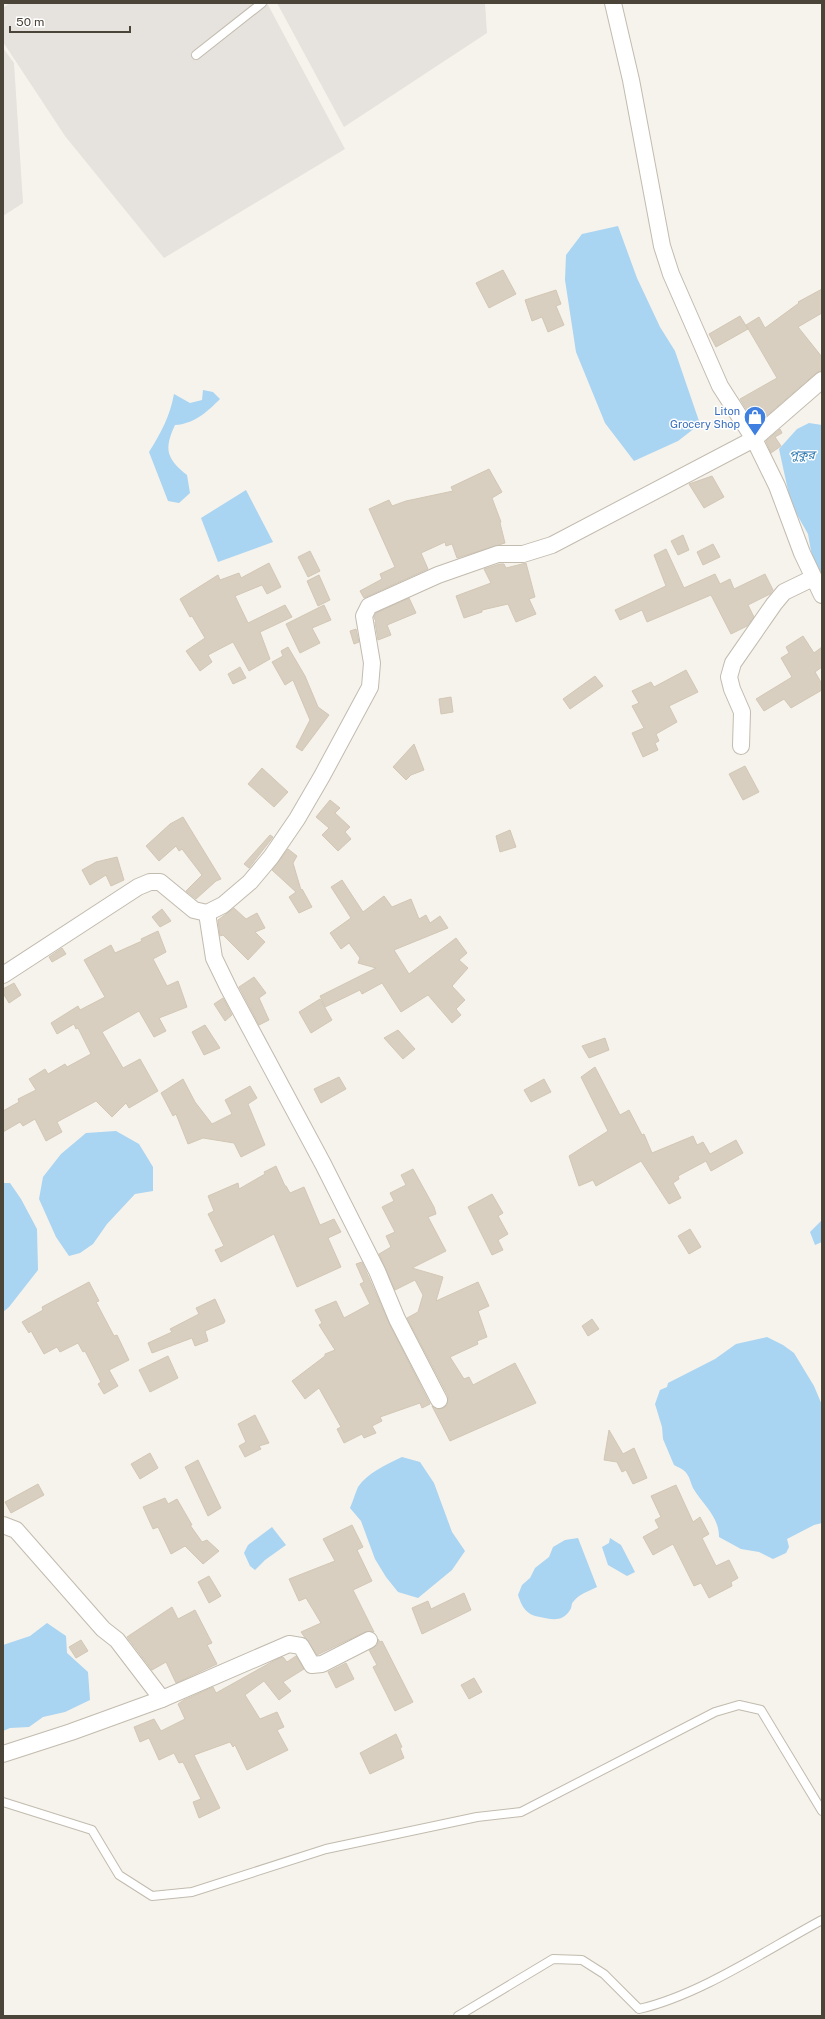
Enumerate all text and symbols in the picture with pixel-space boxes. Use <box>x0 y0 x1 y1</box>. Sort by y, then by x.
scale bar <box>10 8 130 34</box>
text: 50 m <box>16 15 44 29</box>
shop icon: Liton Grocery Shop <box>742 404 768 437</box>
place label: Liton Grocery Shop <box>670 405 740 430</box>
water label: পুকুর <box>789 448 818 462</box>

